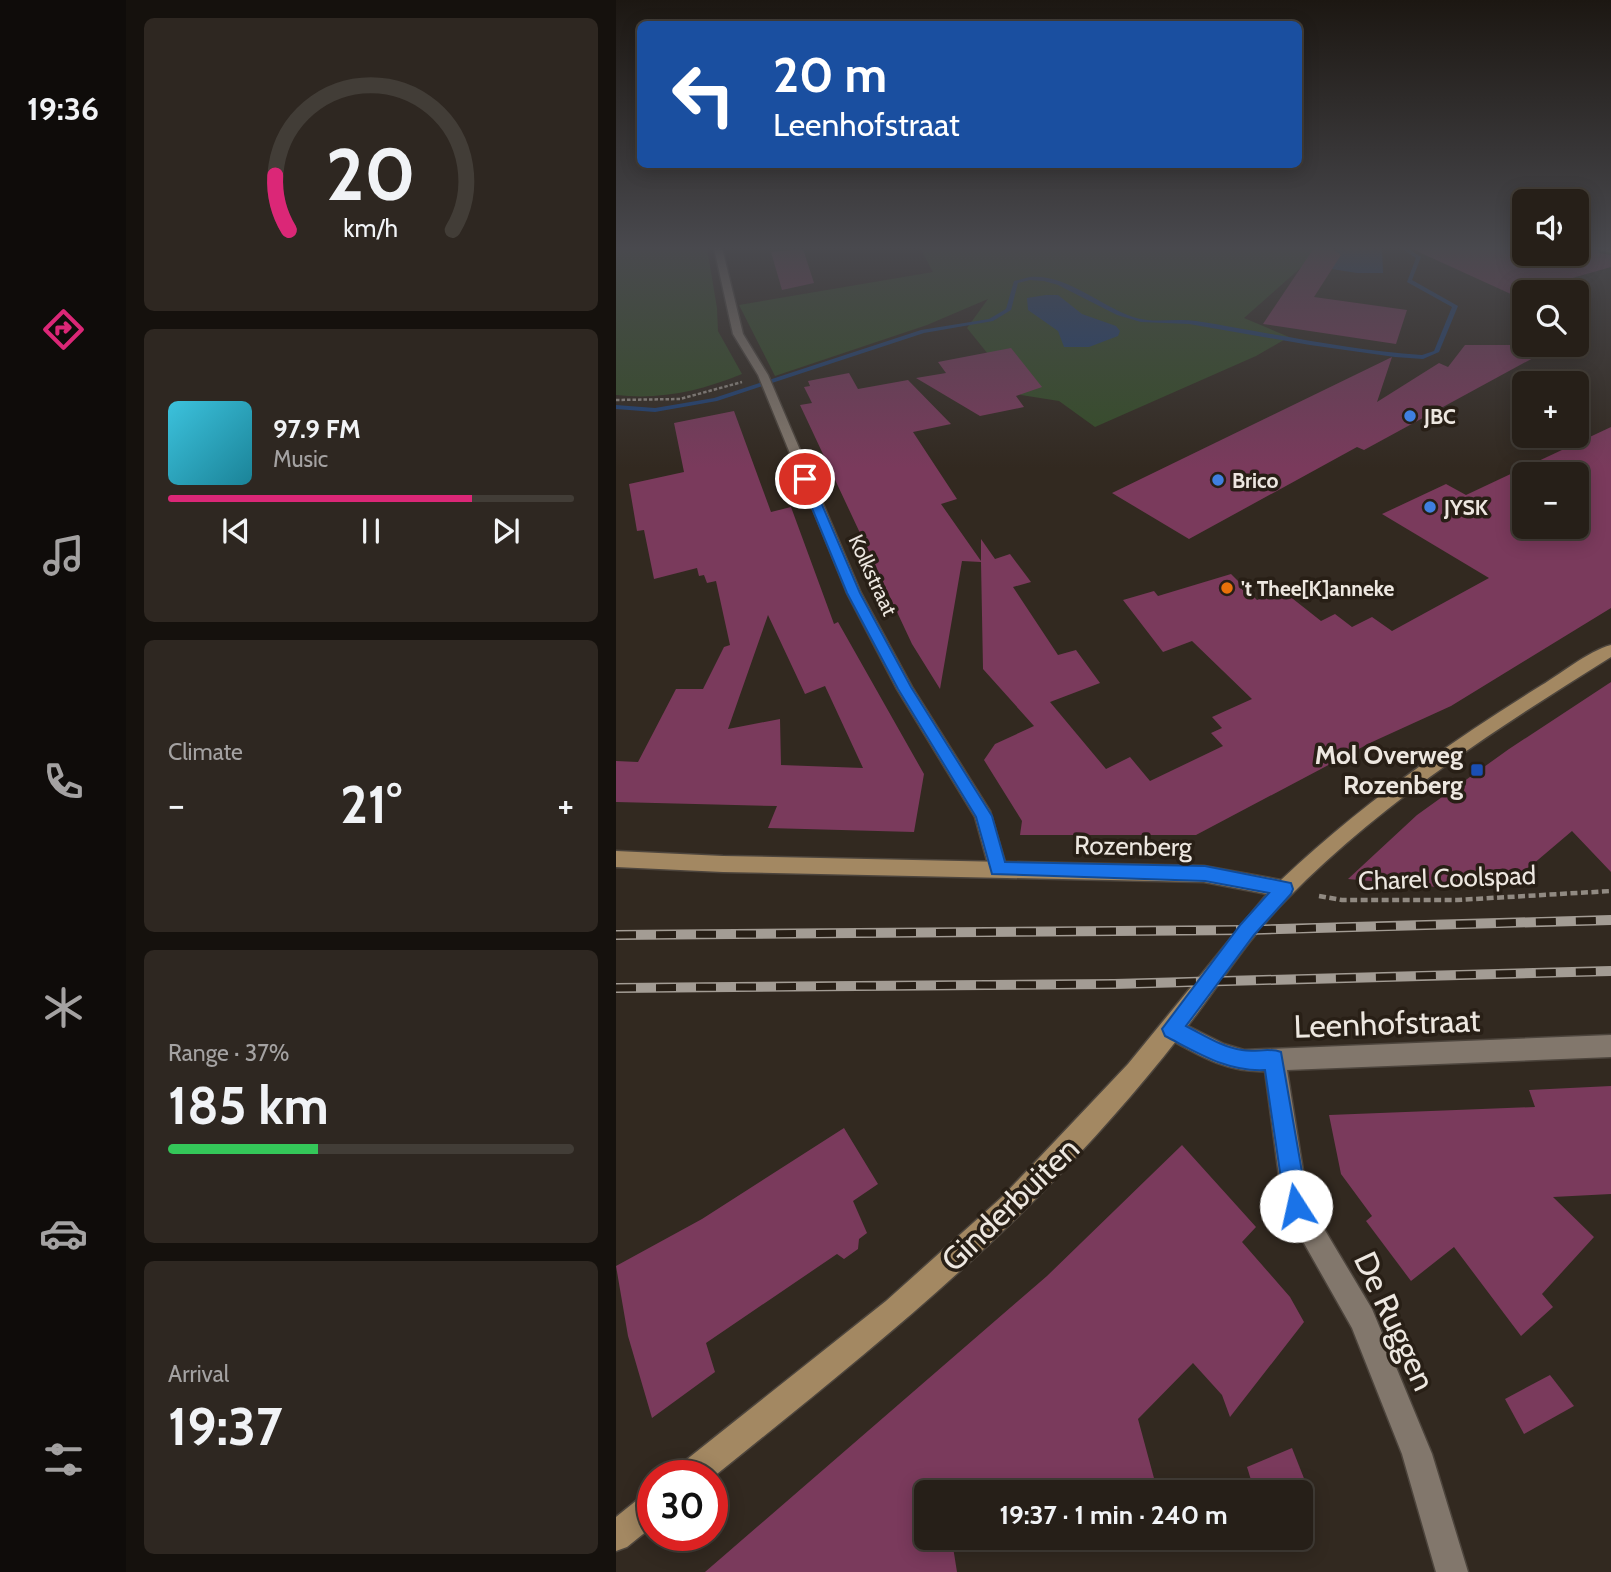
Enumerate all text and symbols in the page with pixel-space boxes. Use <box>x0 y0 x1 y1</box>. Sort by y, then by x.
text: 20 m <box>773 45 887 104</box>
icon: left <box>658 49 749 140</box>
text: 19:36 <box>27 89 99 128</box>
text: Leenhofstraat <box>773 105 960 144</box>
text: 20 <box>326 131 416 219</box>
map controls <box>1512 189 1589 539</box>
button: sound <box>1512 189 1589 266</box>
text: km/h <box>344 213 398 243</box>
button: search <box>1512 280 1589 357</box>
icon: directions <box>39 305 88 354</box>
button: + <box>1512 371 1589 448</box>
place label: JBC <box>1423 404 1456 429</box>
marker: JBC <box>1402 408 1418 424</box>
text: 97.9 FM <box>273 413 361 445</box>
text: Music <box>273 445 328 473</box>
pin <box>775 449 835 509</box>
icon: arrive <box>786 460 824 498</box>
button: − <box>1512 462 1589 539</box>
place label: Brico <box>1232 468 1278 493</box>
marker: Brico <box>1210 472 1226 488</box>
place label: JYSK <box>1443 495 1489 520</box>
marker: JYSK <box>1422 499 1438 515</box>
icon: previous <box>217 512 255 550</box>
icon: pause <box>352 512 390 550</box>
icon: next <box>487 512 525 550</box>
icon: music <box>39 531 88 580</box>
street label: Kolkstraat <box>843 531 903 619</box>
place label: 't Thee[K]anneke <box>1241 576 1395 601</box>
marker: 't Thee[K]anneke <box>1219 580 1235 596</box>
text: Climate <box>168 738 243 766</box>
place label: Mol Overweg Rozenberg <box>1315 739 1463 801</box>
icon: phone <box>39 757 88 806</box>
marker: Mol Overweg Rozenberg <box>1469 762 1485 778</box>
text: 21° <box>340 773 402 836</box>
text: − <box>168 781 185 828</box>
text: + <box>557 781 574 828</box>
street label: Rozenberg <box>1074 829 1193 863</box>
street label: Charel Coolspad <box>1357 859 1537 897</box>
icon: climate <box>39 983 88 1032</box>
street label: Leenhofstraat <box>1293 1000 1481 1046</box>
text: Range · 37% <box>168 1039 289 1067</box>
text: 185 km <box>168 1074 329 1137</box>
street label: Ginderbuiten <box>933 1129 1087 1279</box>
position arrow <box>1259 1169 1333 1243</box>
icon: car <box>39 1209 88 1258</box>
street label: De Ruggen <box>1346 1245 1444 1397</box>
text: Arrival <box>168 1360 229 1388</box>
text: 19:37 <box>168 1395 283 1458</box>
icon: filters <box>39 1435 88 1484</box>
speed limit sign: 30 <box>637 1460 728 1551</box>
text: 19:37 · 1 min · 240 m <box>999 1499 1228 1531</box>

